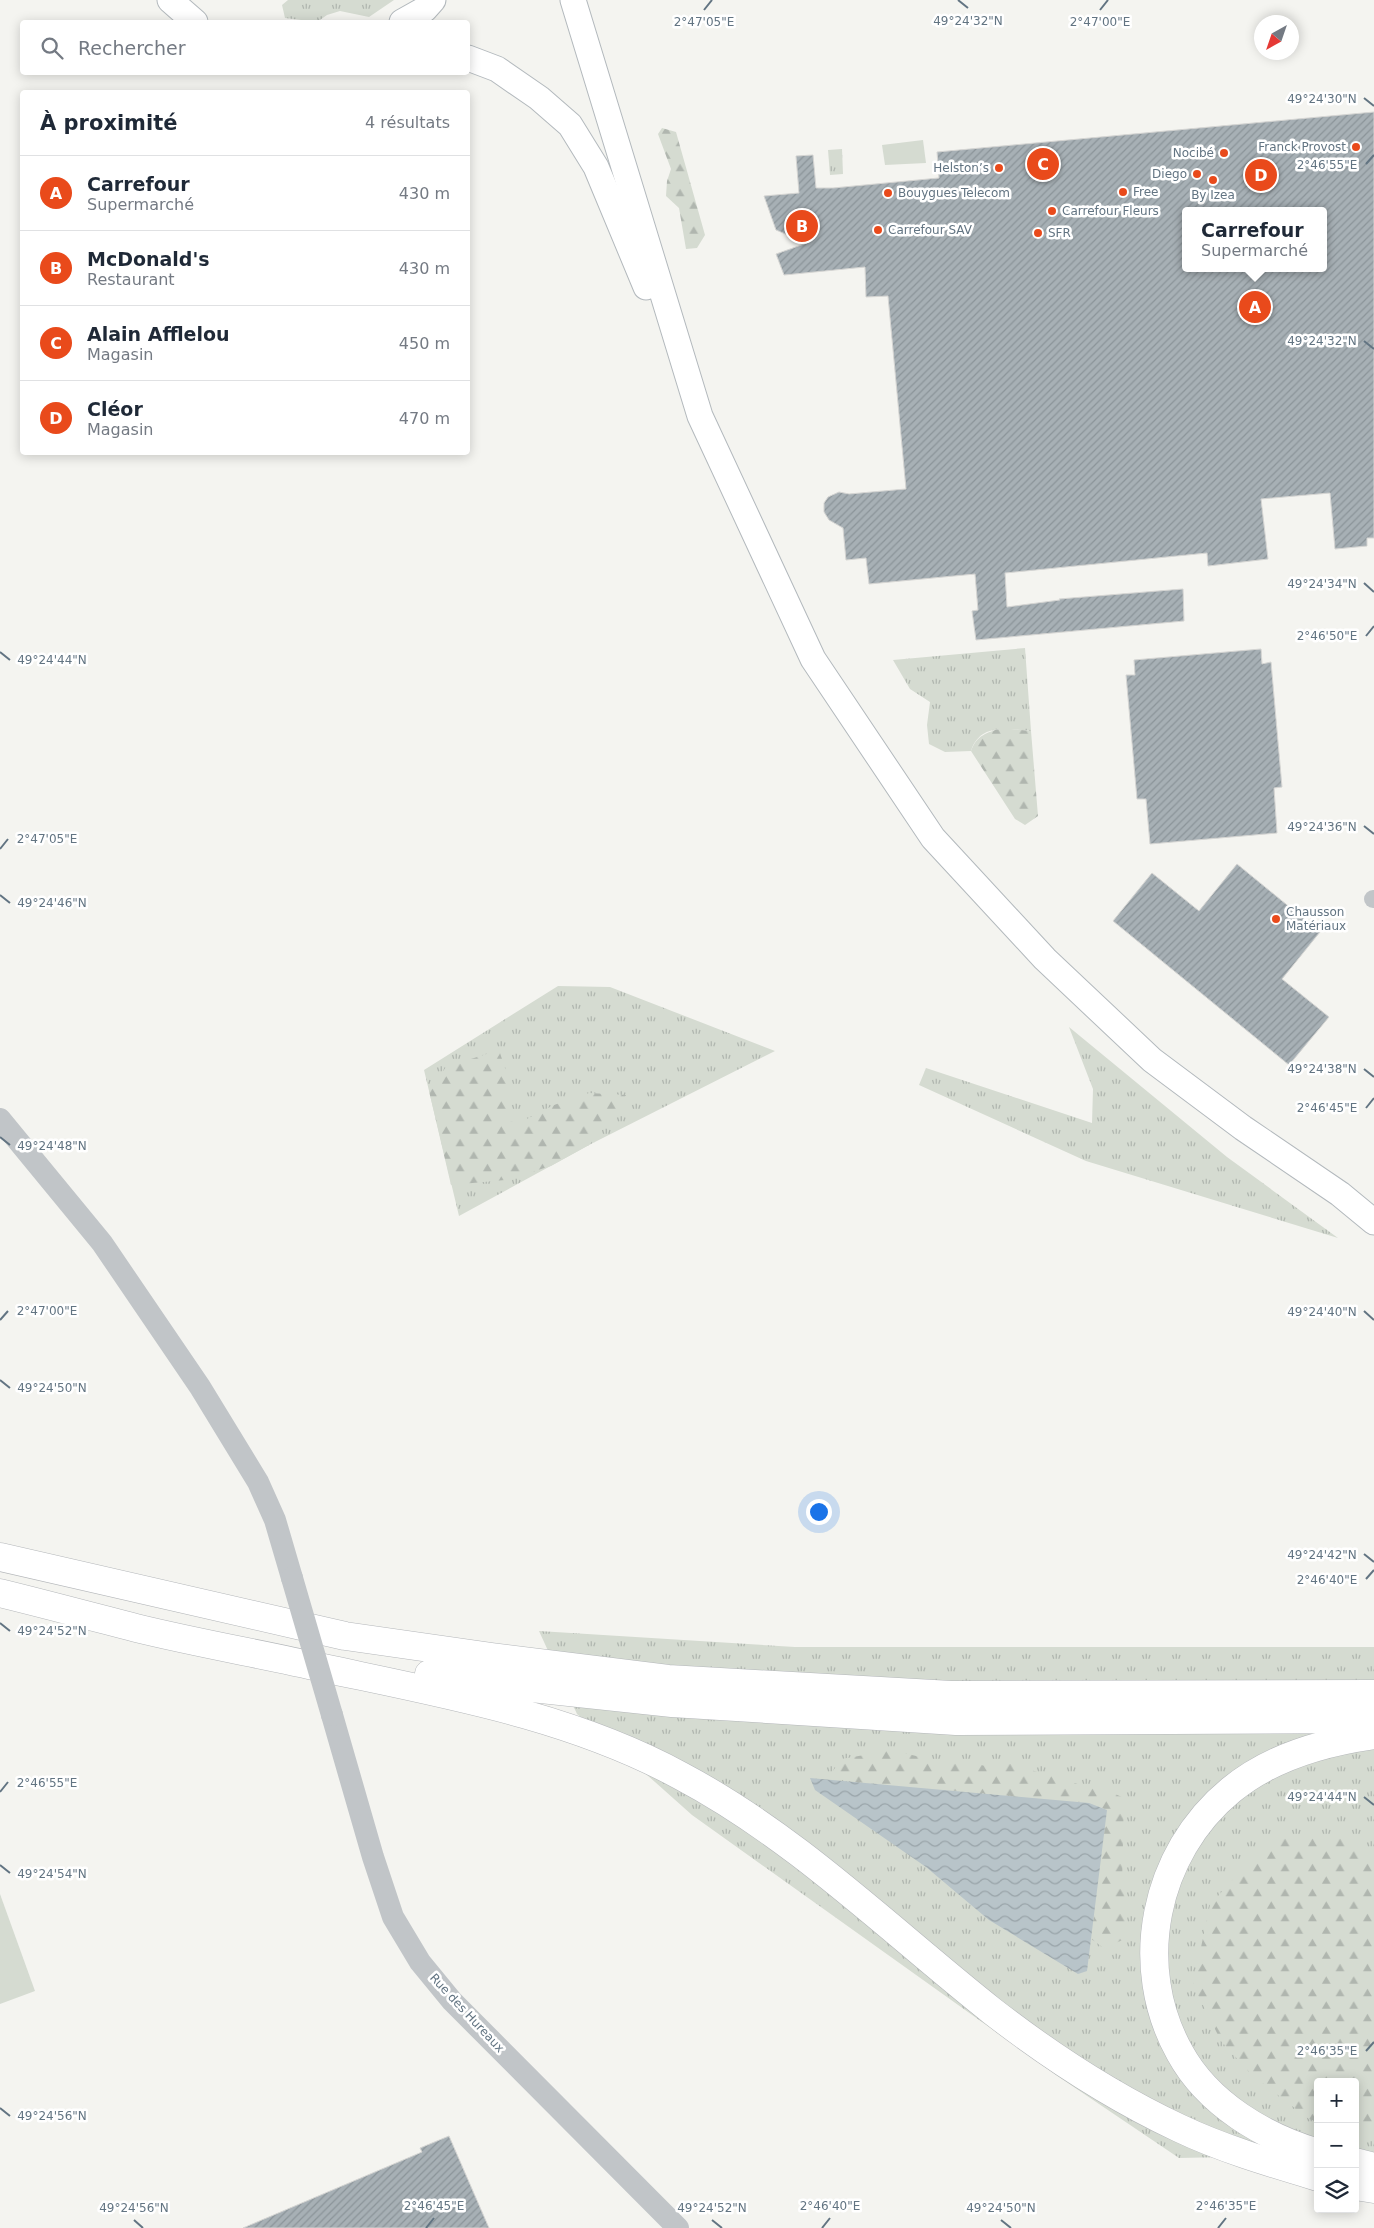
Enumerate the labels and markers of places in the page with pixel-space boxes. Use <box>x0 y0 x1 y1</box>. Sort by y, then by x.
place label: Franck Provost <box>1258 140 1346 154</box>
marker: Franck Provost <box>1350 141 1362 153</box>
pin: C <box>1027 145 1059 183</box>
place label: Nocibé <box>1173 146 1214 160</box>
marker: Nocibé <box>1218 147 1230 159</box>
pin: D <box>1245 156 1277 194</box>
place label: Helston’s <box>933 161 989 175</box>
marker: Helston’s <box>993 162 1005 174</box>
place label: Diego <box>1152 167 1187 181</box>
marker: Diego <box>1191 168 1203 180</box>
marker: By Izea <box>1207 174 1219 186</box>
place label: Free <box>1133 185 1158 199</box>
place label: Bouygues Telecom <box>898 186 1010 200</box>
marker: Free <box>1117 186 1129 198</box>
marker: Bouygues Telecom <box>882 187 894 199</box>
place label: By Izea <box>1191 188 1235 202</box>
place label: Carrefour Fleurs <box>1062 204 1159 218</box>
marker: Carrefour Fleurs <box>1046 205 1058 217</box>
pin: B <box>786 207 818 245</box>
place label: Carrefour SAV <box>888 223 973 237</box>
marker: Carrefour SAV <box>872 224 884 236</box>
place label: SFR <box>1048 226 1071 240</box>
marker: SFR <box>1032 227 1044 239</box>
pin: A <box>1239 288 1271 326</box>
place label: Chausson Matériaux <box>1286 905 1346 933</box>
marker: Chausson Matériaux <box>1270 913 1282 925</box>

